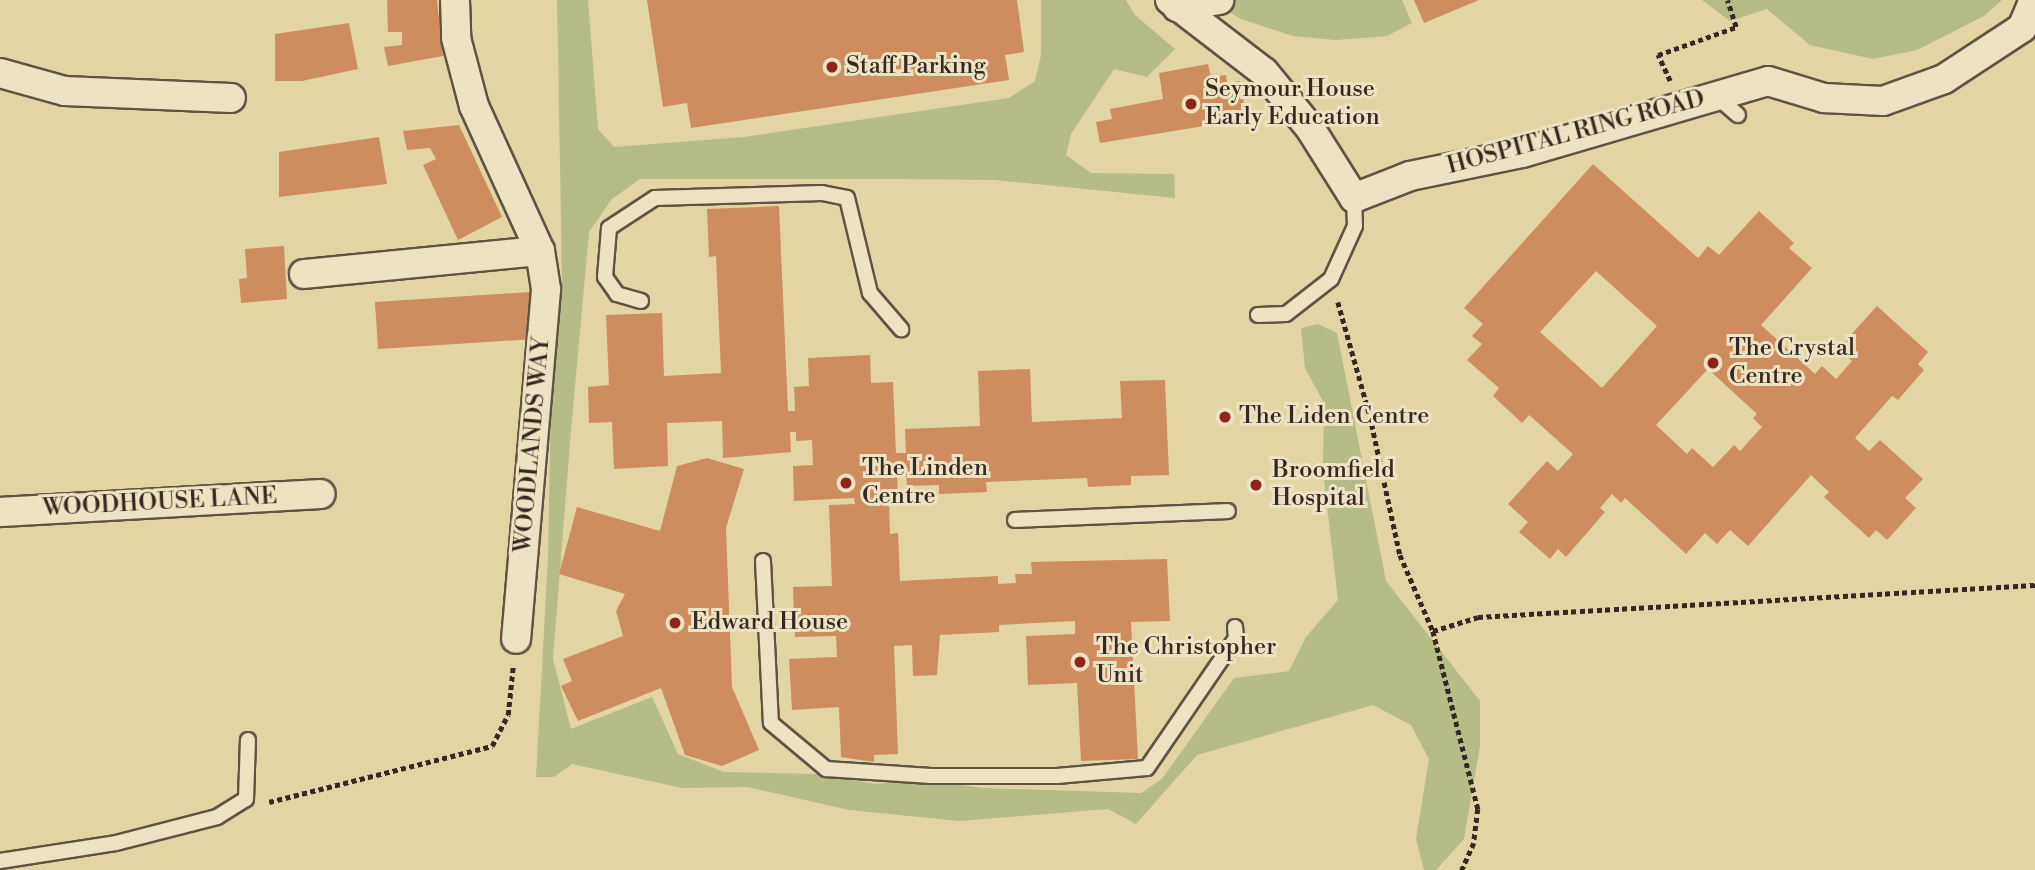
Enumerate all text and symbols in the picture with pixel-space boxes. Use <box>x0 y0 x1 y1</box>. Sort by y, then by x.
place label: Staff Parking <box>846 53 986 81</box>
marker: Staff Parking <box>824 59 840 75</box>
place label: Seymour House Early Education <box>1205 76 1380 132</box>
street label: HOSPITAL RING ROAD <box>1444 85 1708 181</box>
marker: Seymour House Early Education <box>1183 96 1199 112</box>
place label: The Crystal Centre <box>1729 335 1855 391</box>
street label: WOODLANDS WAY <box>509 336 557 554</box>
marker: The Crystal Centre <box>1703 353 1723 373</box>
place label: The Liden Centre <box>1239 403 1429 431</box>
marker: The Liden Centre <box>1217 409 1233 425</box>
place label: The Linden Centre <box>862 455 988 511</box>
place label: Broomfield Hospital <box>1272 457 1395 513</box>
marker: The Linden Centre <box>836 473 856 493</box>
marker: Broomfield Hospital <box>1246 475 1266 495</box>
street label: WOODHOUSE LANE <box>42 482 278 524</box>
place label: Edward House <box>691 609 848 637</box>
marker: Edward House <box>665 613 685 633</box>
place label: The Christopher Unit <box>1096 634 1276 690</box>
marker: The Christopher Unit <box>1070 652 1090 672</box>

